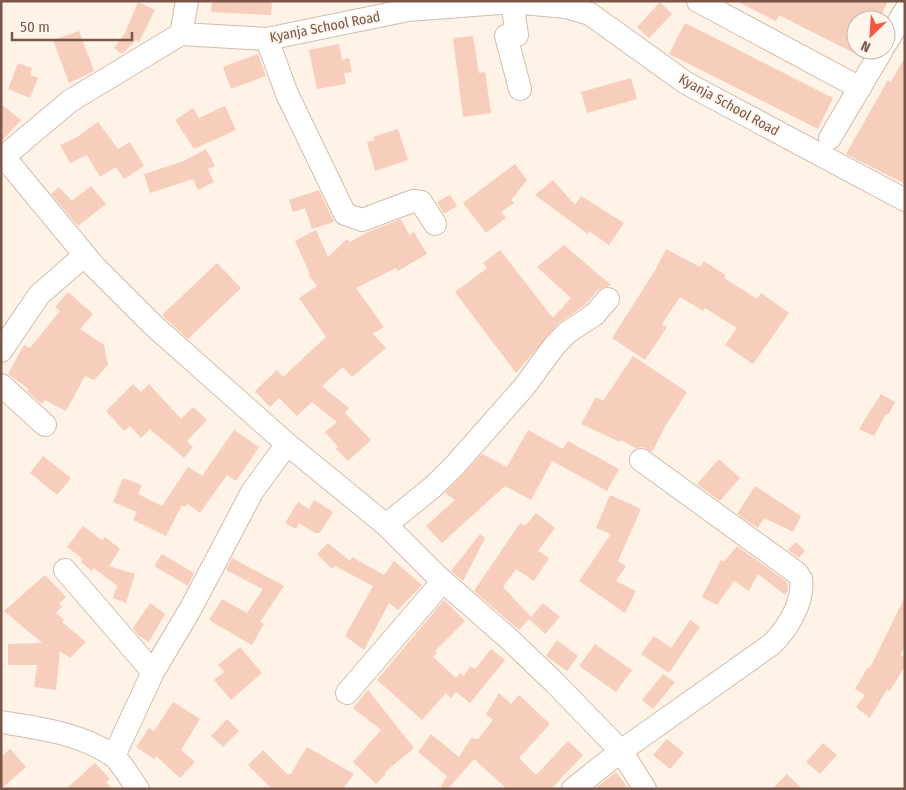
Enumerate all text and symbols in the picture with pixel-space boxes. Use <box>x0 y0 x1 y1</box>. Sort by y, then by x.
street label: Kyanja School Road <box>268 8 382 46</box>
scale bar <box>12 10 132 42</box>
north arrow <box>846 10 896 60</box>
text: 50 m <box>20 18 50 36</box>
text: N <box>858 37 873 56</box>
street label: Kyanja School Road <box>676 70 782 140</box>

